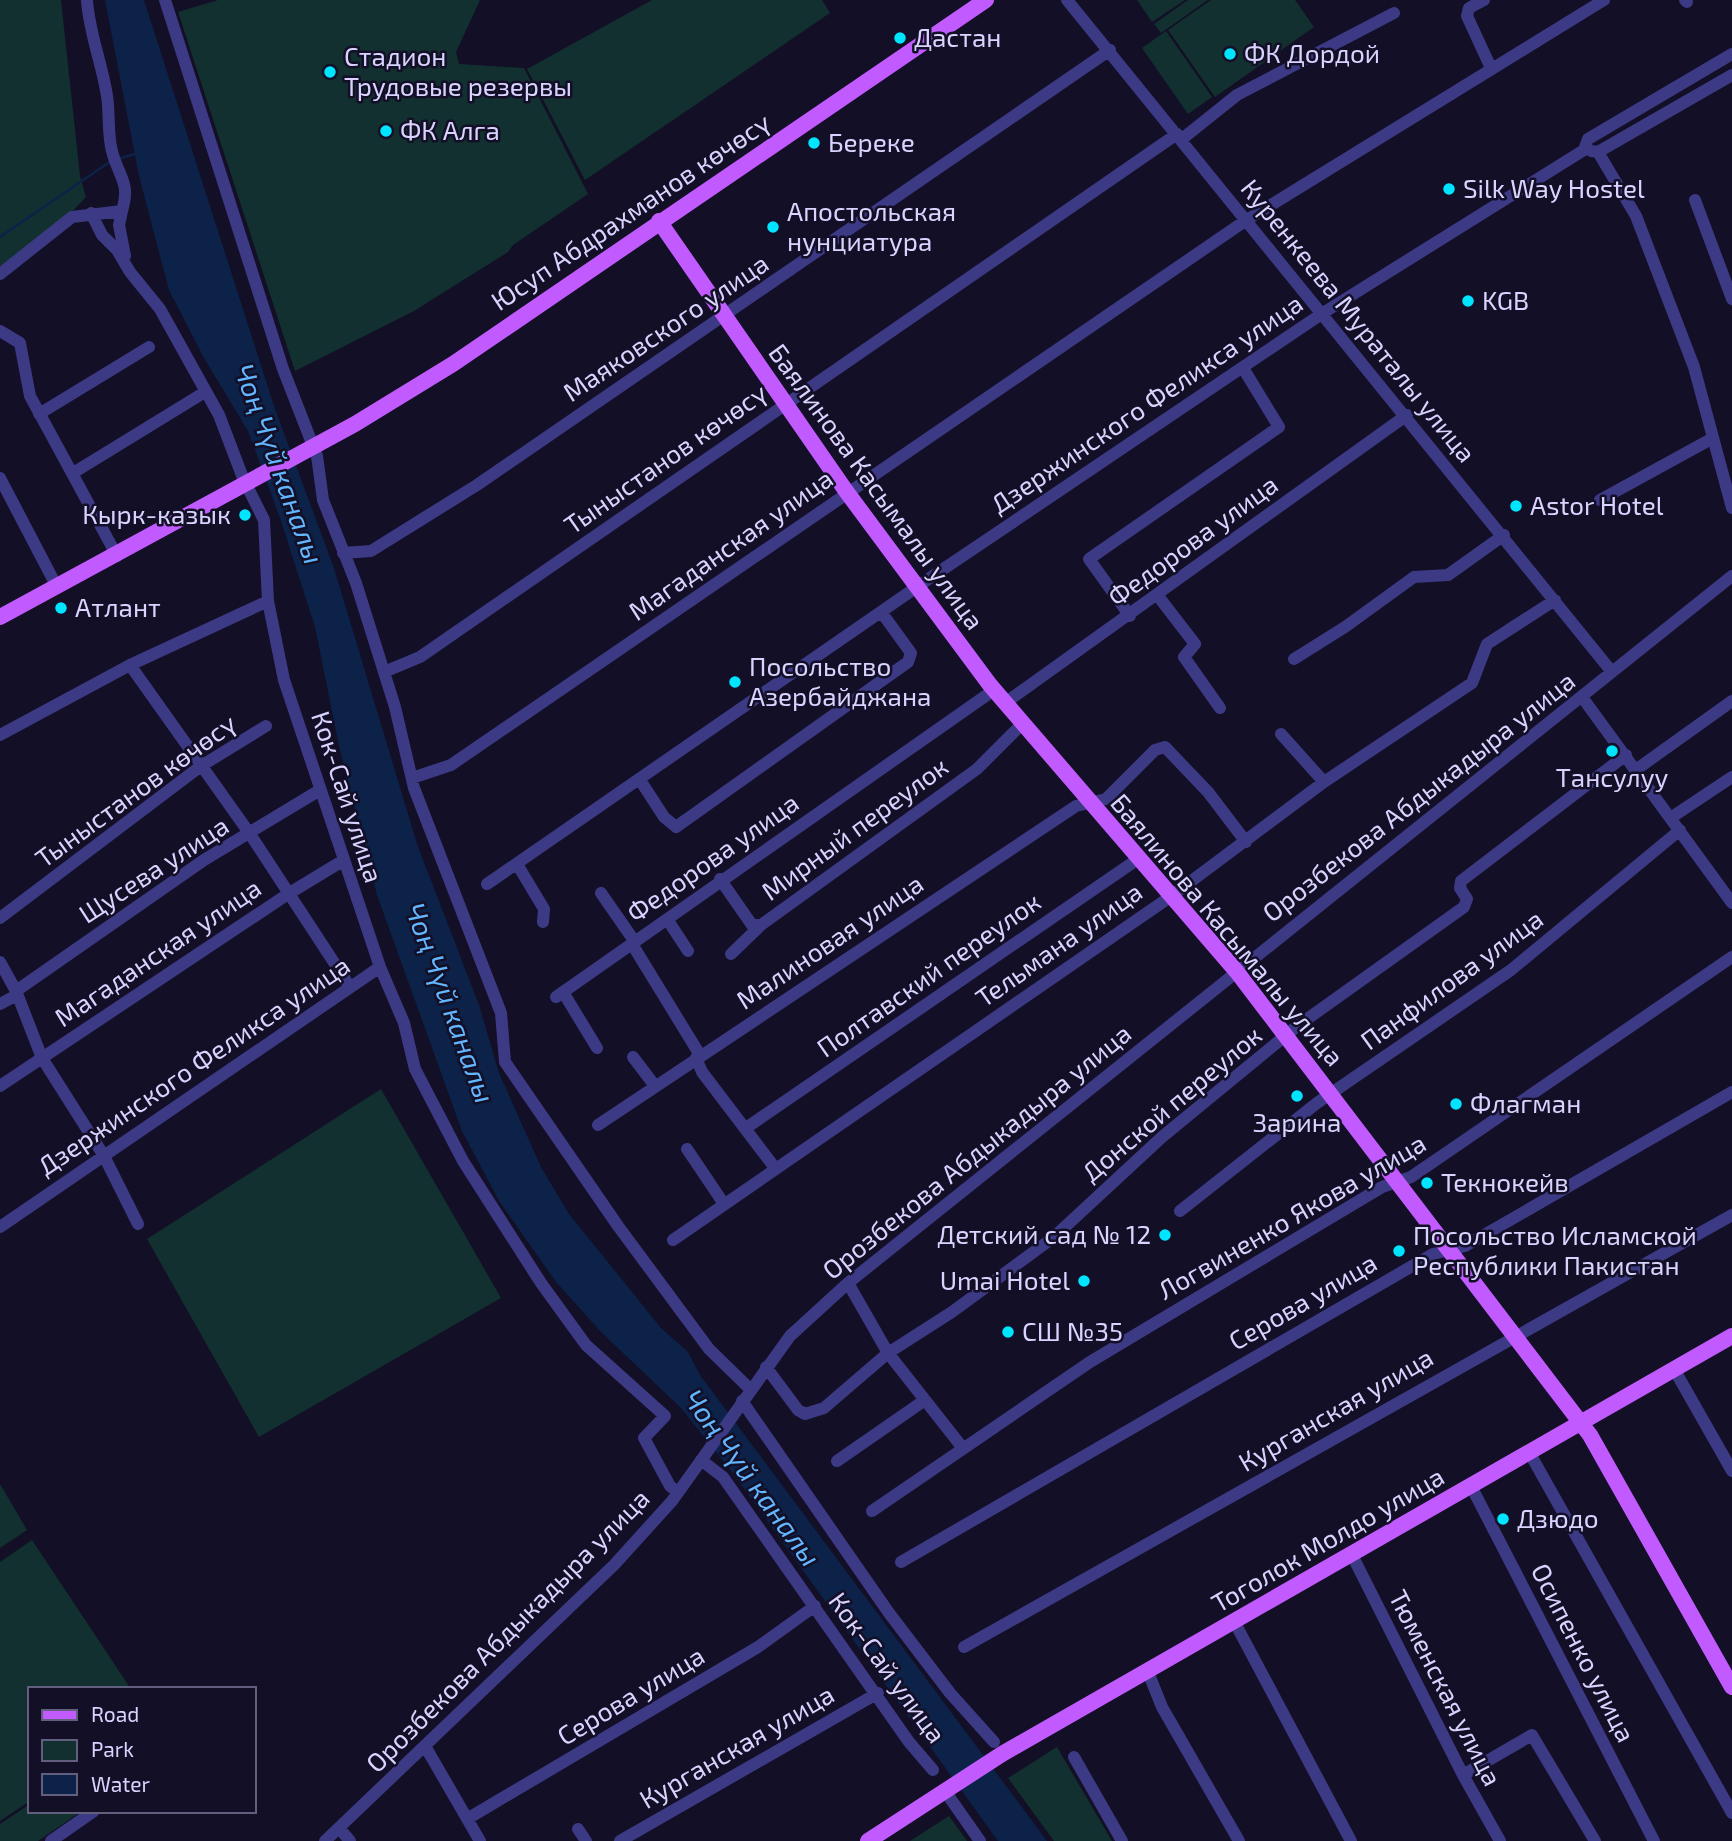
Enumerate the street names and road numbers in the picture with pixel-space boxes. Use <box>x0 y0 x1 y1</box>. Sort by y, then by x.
street label: Юсуп Абдрахманов көчөсү <box>485 106 776 317</box>
street label: Куренкеева Мураталы улица <box>1235 172 1483 468</box>
street label: Маяковского улица <box>557 247 774 408</box>
street label: Дзержинского Феликса улица <box>984 287 1309 520</box>
street label: Баялинова Касымалы улица <box>762 337 991 636</box>
street label: Тыныстанов көчөсү <box>558 376 773 539</box>
street label: Магаданская улица <box>622 462 839 627</box>
street label: Федорова улица <box>1101 468 1284 613</box>
street label: Орозбекова Абдыкадыра улица <box>1256 664 1581 928</box>
street label: Тыныстанов көчөсү <box>29 707 242 873</box>
street label: Кок-Сай улица <box>305 707 391 887</box>
street label: Мирный переулок <box>755 750 954 907</box>
street label: Федорова улица <box>620 786 804 928</box>
street label: Баялинова Касымалы улица <box>1104 787 1351 1072</box>
street label: Щусева улица <box>73 809 234 929</box>
street label: Малиновая улица <box>730 867 929 1015</box>
street label: Магаданская улица <box>48 871 267 1033</box>
street label: Тельмана улица <box>969 875 1148 1013</box>
street label: Полтавский переулок <box>810 885 1046 1063</box>
street label: Панфилова улица <box>1354 902 1549 1056</box>
street label: Дзержинского Феликса улица <box>31 949 356 1182</box>
street label: Орозбекова Абдыкадыра улица <box>816 1017 1137 1286</box>
street label: Донской переулок <box>1075 1019 1268 1188</box>
street label: Логвиненко Якова улица <box>1152 1126 1431 1306</box>
street label: Серова улица <box>1223 1246 1382 1356</box>
street label: Курганская улица <box>1233 1340 1438 1478</box>
street label: Тоголок Молдо улица <box>1206 1459 1449 1619</box>
street label: Орозбекова Абдыкадыра улица <box>359 1482 656 1779</box>
street label: Осипенко улица <box>1525 1558 1643 1747</box>
street label: Тюменская улица <box>1383 1584 1509 1791</box>
street label: Кок-Сай улица <box>822 1586 953 1749</box>
street label: Серова улица <box>551 1639 710 1752</box>
street label: Курганская улица <box>634 1677 839 1815</box>

